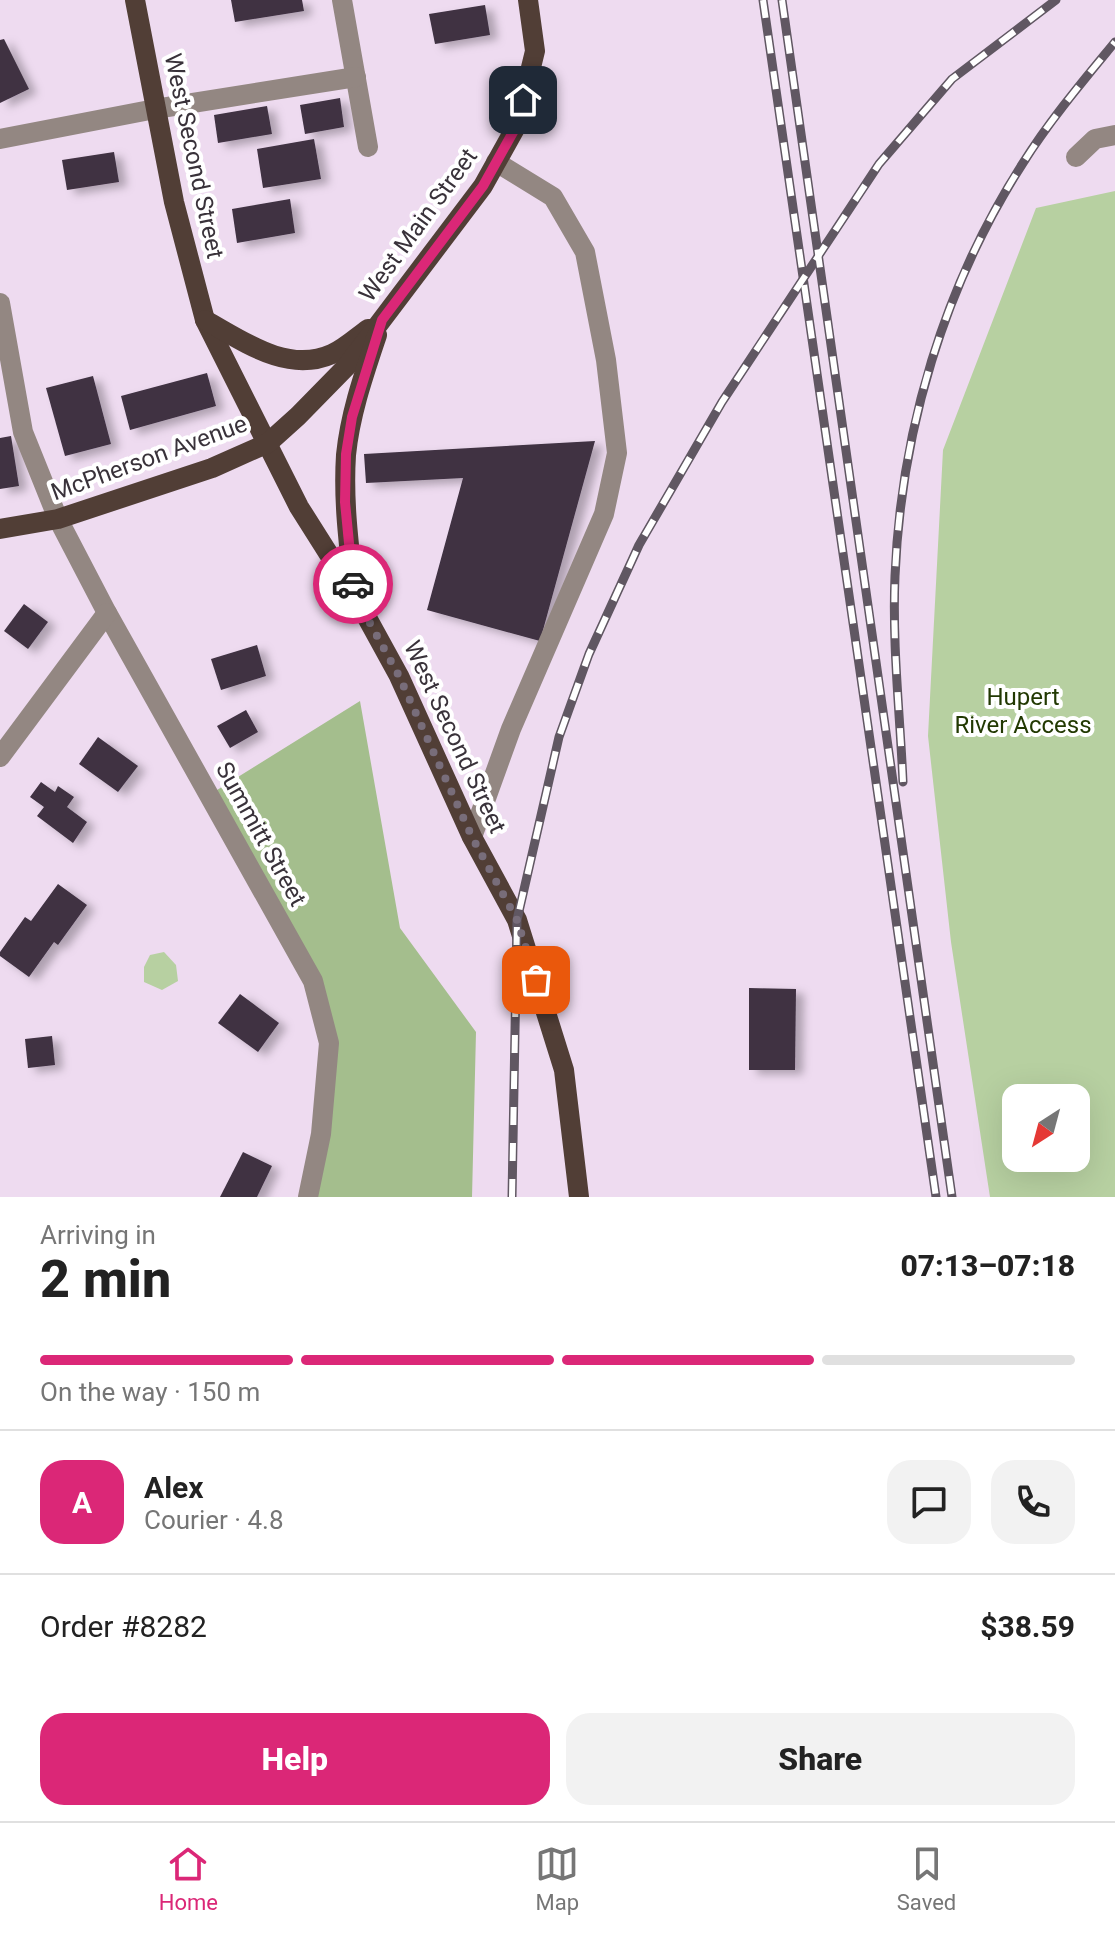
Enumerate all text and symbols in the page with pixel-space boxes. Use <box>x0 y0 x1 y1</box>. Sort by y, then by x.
street label: West Second Street <box>159 51 229 261</box>
pin <box>489 66 557 134</box>
icon: home <box>501 78 545 122</box>
street label: West Main Street <box>353 143 483 307</box>
street label: McPherson Avenue <box>47 410 251 506</box>
courier <box>313 544 393 624</box>
icon: car <box>331 562 375 606</box>
street label: West Second Street <box>398 636 512 838</box>
park label: Hupert River Access <box>954 683 1092 739</box>
street label: Summitt Street <box>210 757 312 911</box>
pin <box>502 946 570 1014</box>
icon: bag <box>514 958 558 1002</box>
north arrow <box>1002 1084 1090 1172</box>
map controls <box>1002 1084 1090 1172</box>
text: Arriving in <box>40 1220 156 1250</box>
text: 07:13–07:18 <box>900 1248 1075 1283</box>
text: 2 min <box>40 1249 171 1310</box>
text: On the way · 150 m <box>40 1377 260 1407</box>
button: chat <box>887 1460 971 1544</box>
button: phone <box>991 1460 1075 1544</box>
text: Alex <box>144 1470 204 1505</box>
text: A <box>72 1485 92 1520</box>
text: Courier · 4.8 <box>144 1505 284 1535</box>
text: Order #8282 <box>40 1609 207 1644</box>
text: $38.59 <box>980 1609 1075 1644</box>
button: Help <box>40 1713 550 1805</box>
button: Share <box>566 1713 1075 1805</box>
tab: Home <box>159 1842 218 1915</box>
tab: Map <box>535 1842 579 1915</box>
tab: Saved <box>897 1842 956 1915</box>

